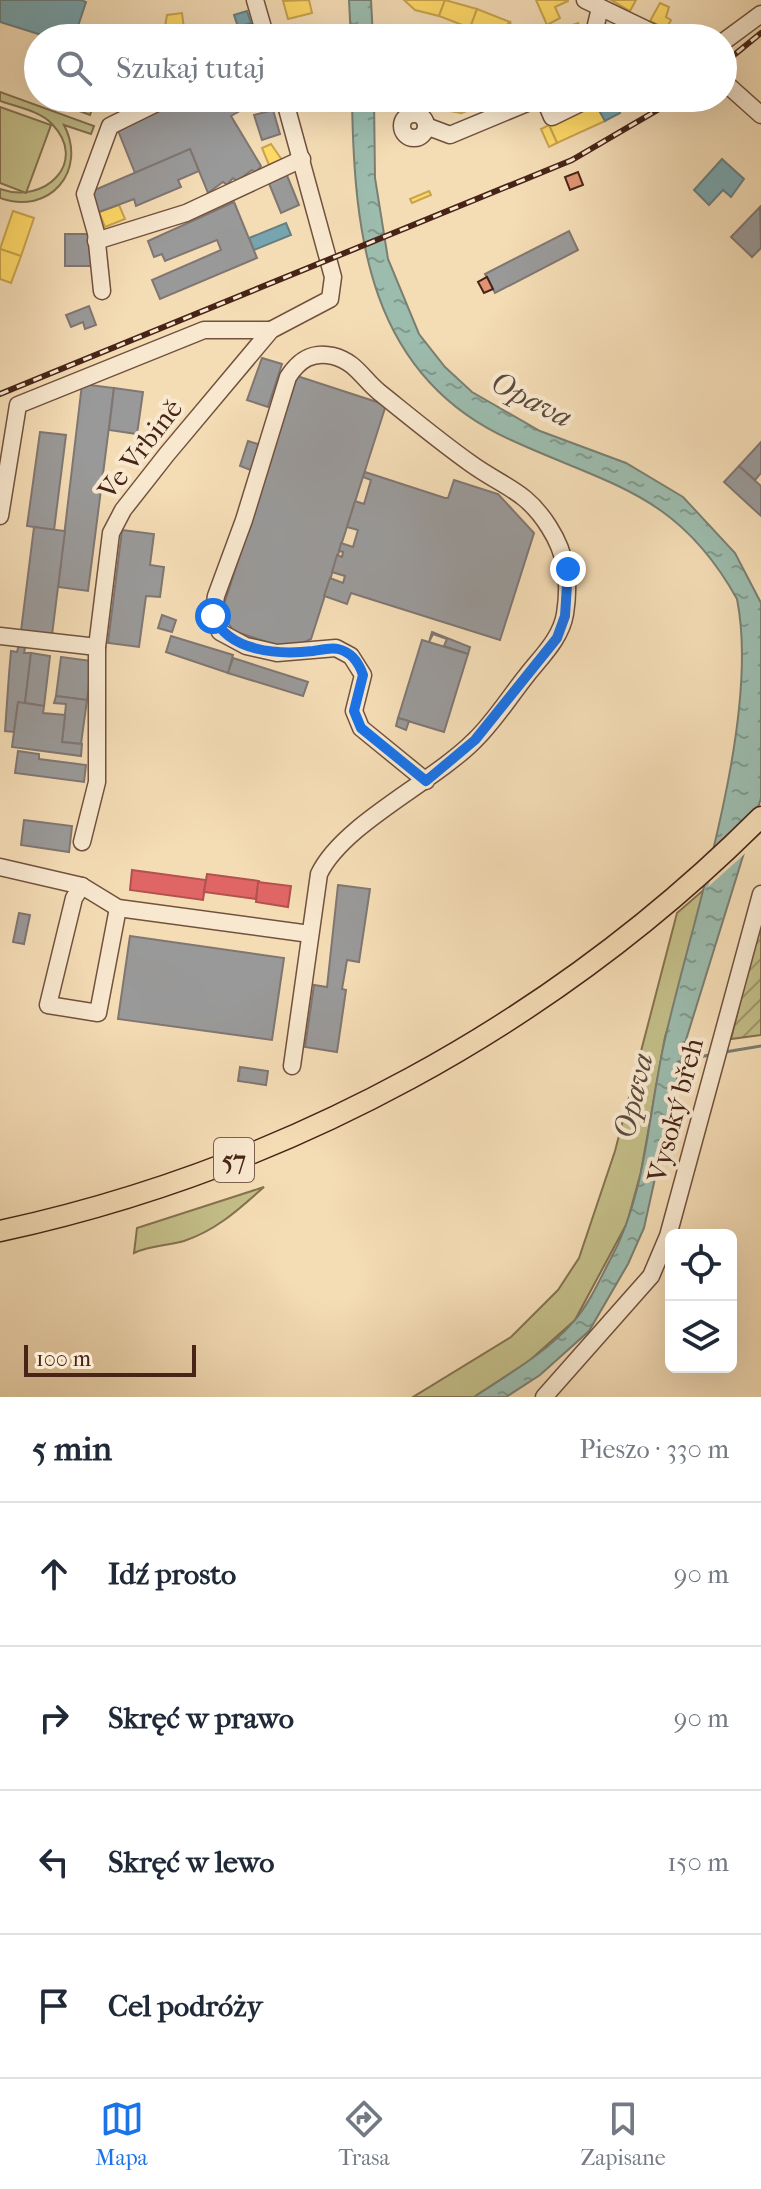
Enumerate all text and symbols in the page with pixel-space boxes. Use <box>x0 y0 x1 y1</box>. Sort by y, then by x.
search box <box>24 24 737 112</box>
icon: search <box>52 46 96 90</box>
text: Szukaj tutaj <box>116 51 265 86</box>
water label: Opava <box>485 365 577 435</box>
street label: Ve Vrbině <box>90 392 189 506</box>
route end <box>550 551 586 587</box>
route start <box>195 598 231 634</box>
street label: Vysoký břeh <box>640 1034 710 1187</box>
water label: Opava <box>607 1050 661 1142</box>
road number: 57 <box>214 1138 254 1182</box>
map controls <box>665 1229 737 1373</box>
button: locate <box>665 1229 737 1301</box>
button: layers <box>665 1301 737 1373</box>
scale bar <box>24 1341 196 1377</box>
text: 100 m <box>36 1346 91 1372</box>
text: 5 min <box>32 1429 112 1469</box>
text: Pieszo · 330 m <box>579 1434 729 1465</box>
icon: ahead <box>32 1552 76 1596</box>
text: Idź prosto <box>108 1557 236 1592</box>
text: 90 m <box>674 1559 729 1590</box>
icon: right <box>32 1696 76 1740</box>
text: Skręć w prawo <box>108 1701 294 1736</box>
text: 90 m <box>674 1703 729 1734</box>
icon: left <box>32 1840 76 1884</box>
text: Skręć w lewo <box>108 1845 275 1880</box>
text: 150 m <box>667 1847 729 1878</box>
icon: arrive <box>32 1984 76 2028</box>
text: Cel podróży <box>108 1989 262 2024</box>
tab: Mapa <box>95 2097 148 2171</box>
tab: Trasa <box>339 2097 390 2171</box>
tab: Zapisane <box>580 2097 666 2171</box>

